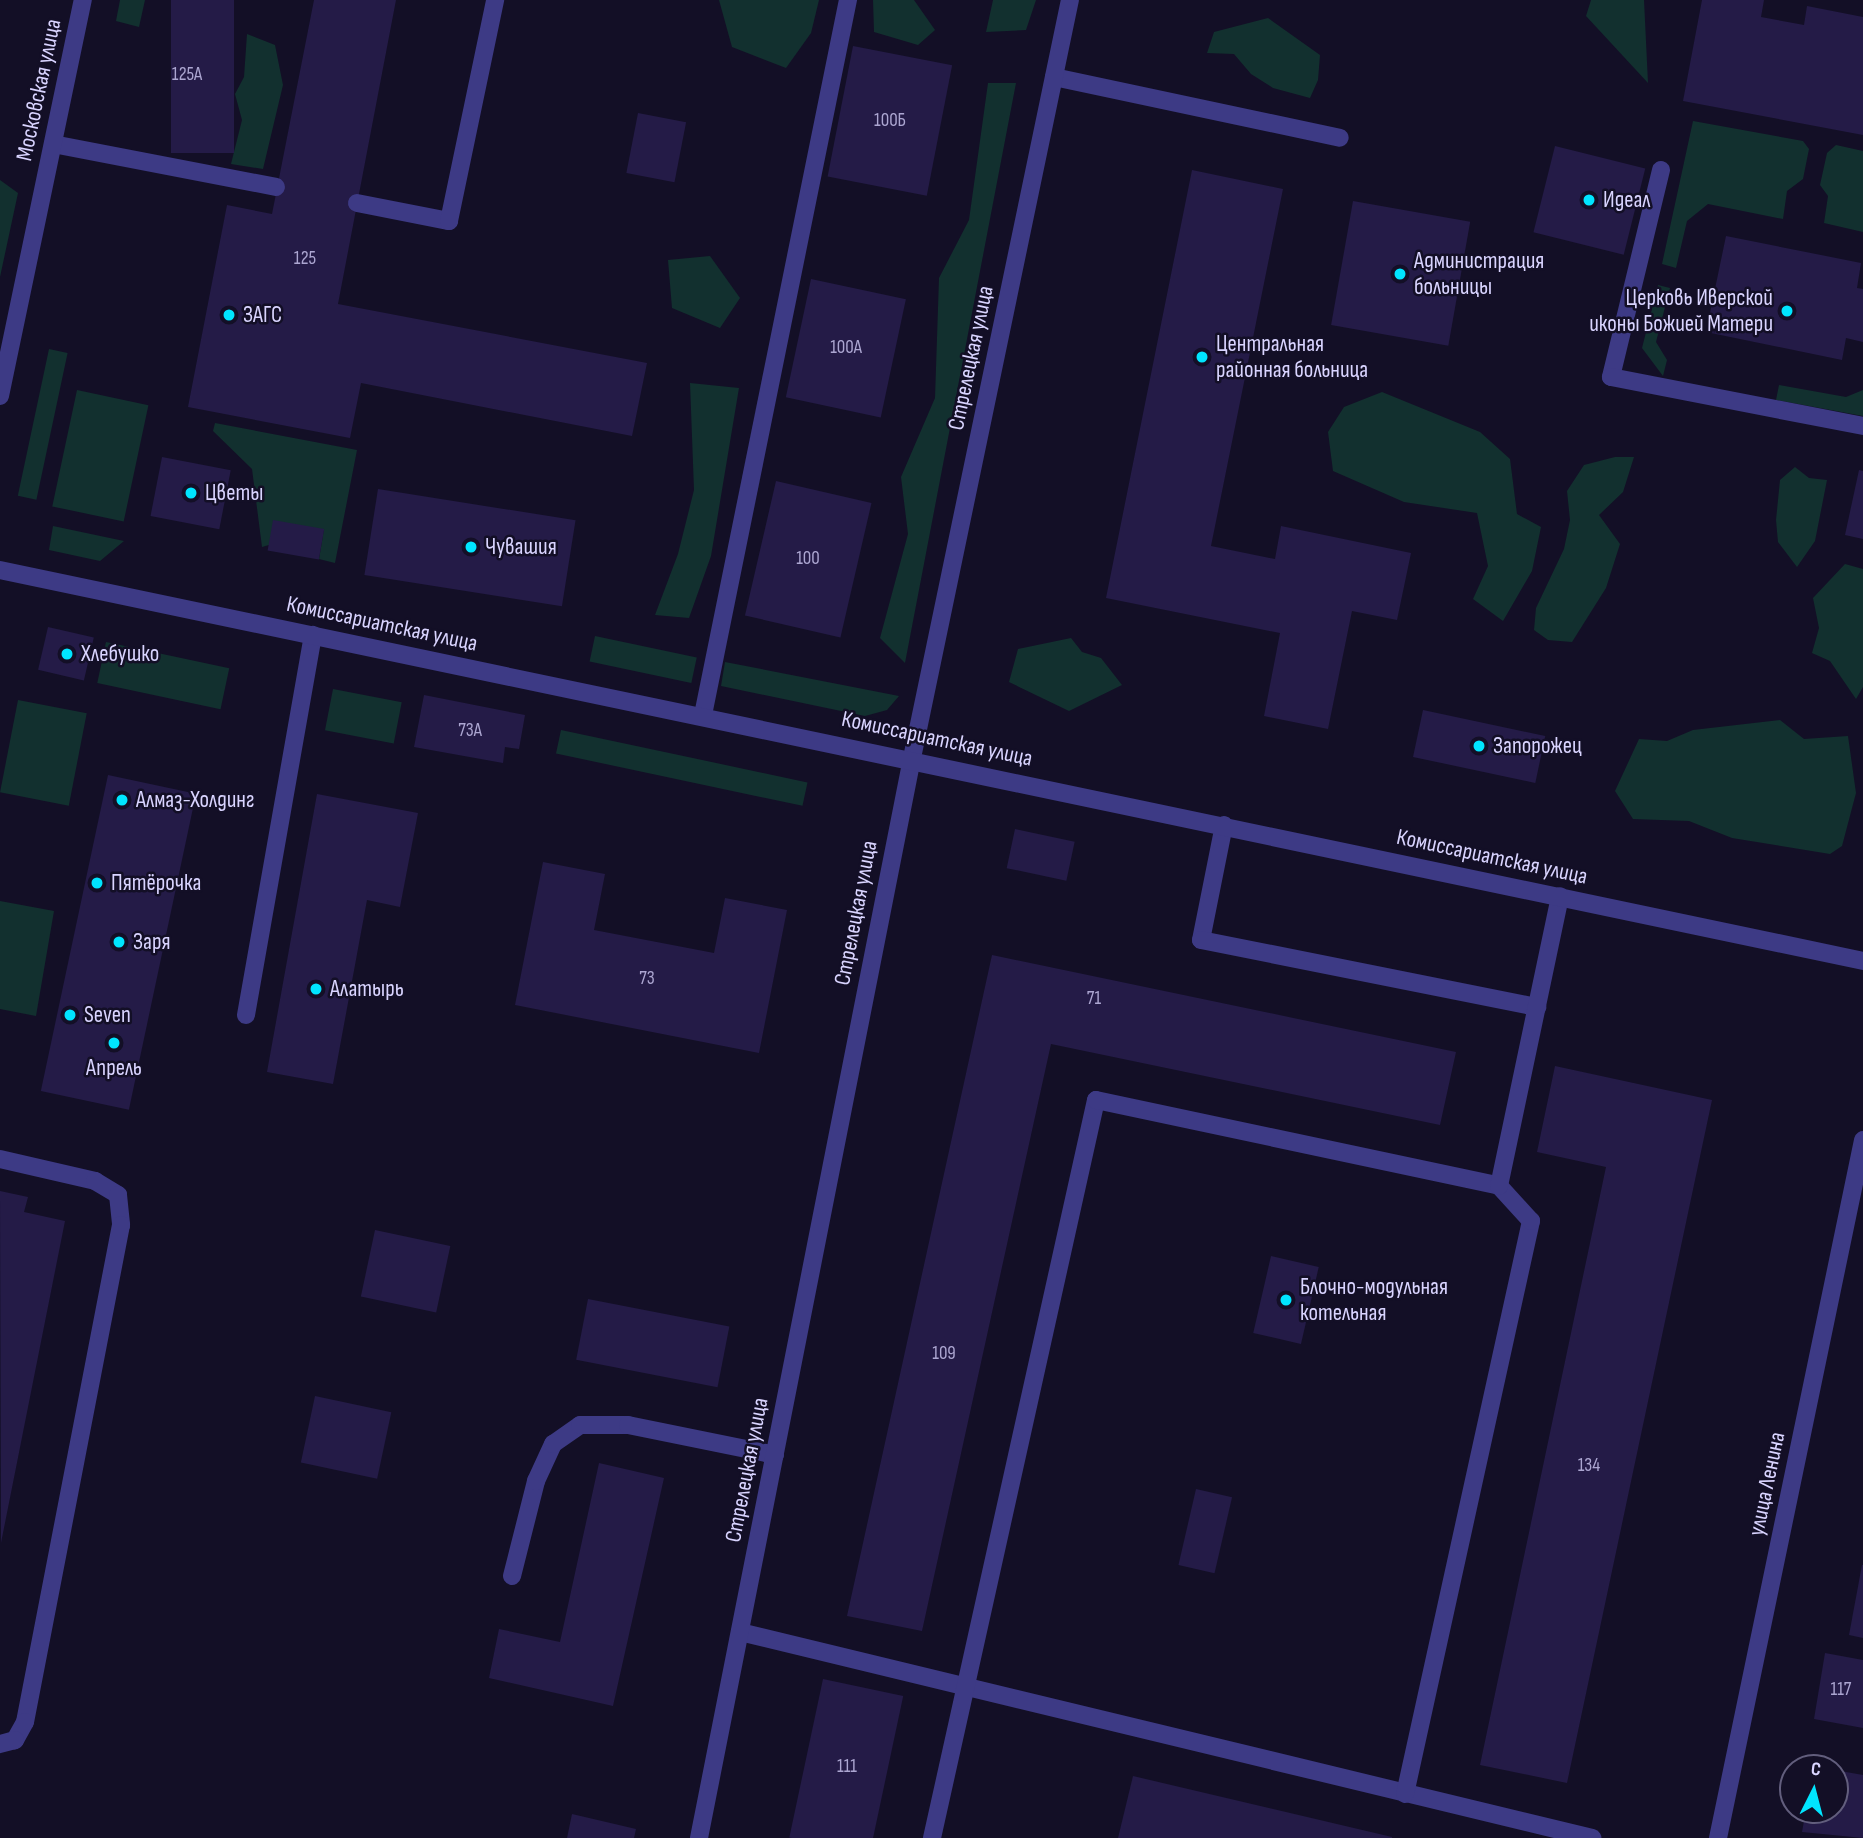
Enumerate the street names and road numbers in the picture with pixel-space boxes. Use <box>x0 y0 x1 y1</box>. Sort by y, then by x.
street label: Московская улица <box>11 17 67 163</box>
street label: Стрелецкая улица <box>942 283 1000 433</box>
street label: Комиссариатская улица <box>284 590 480 658</box>
street label: Комиссариатская улица <box>839 705 1035 773</box>
street label: Комиссариатская улица <box>1394 823 1590 891</box>
street label: Стрелецкая улица <box>828 838 884 988</box>
street label: Стрелецкая улица <box>719 1395 775 1545</box>
street label: улица Ленина <box>1743 1430 1791 1538</box>

